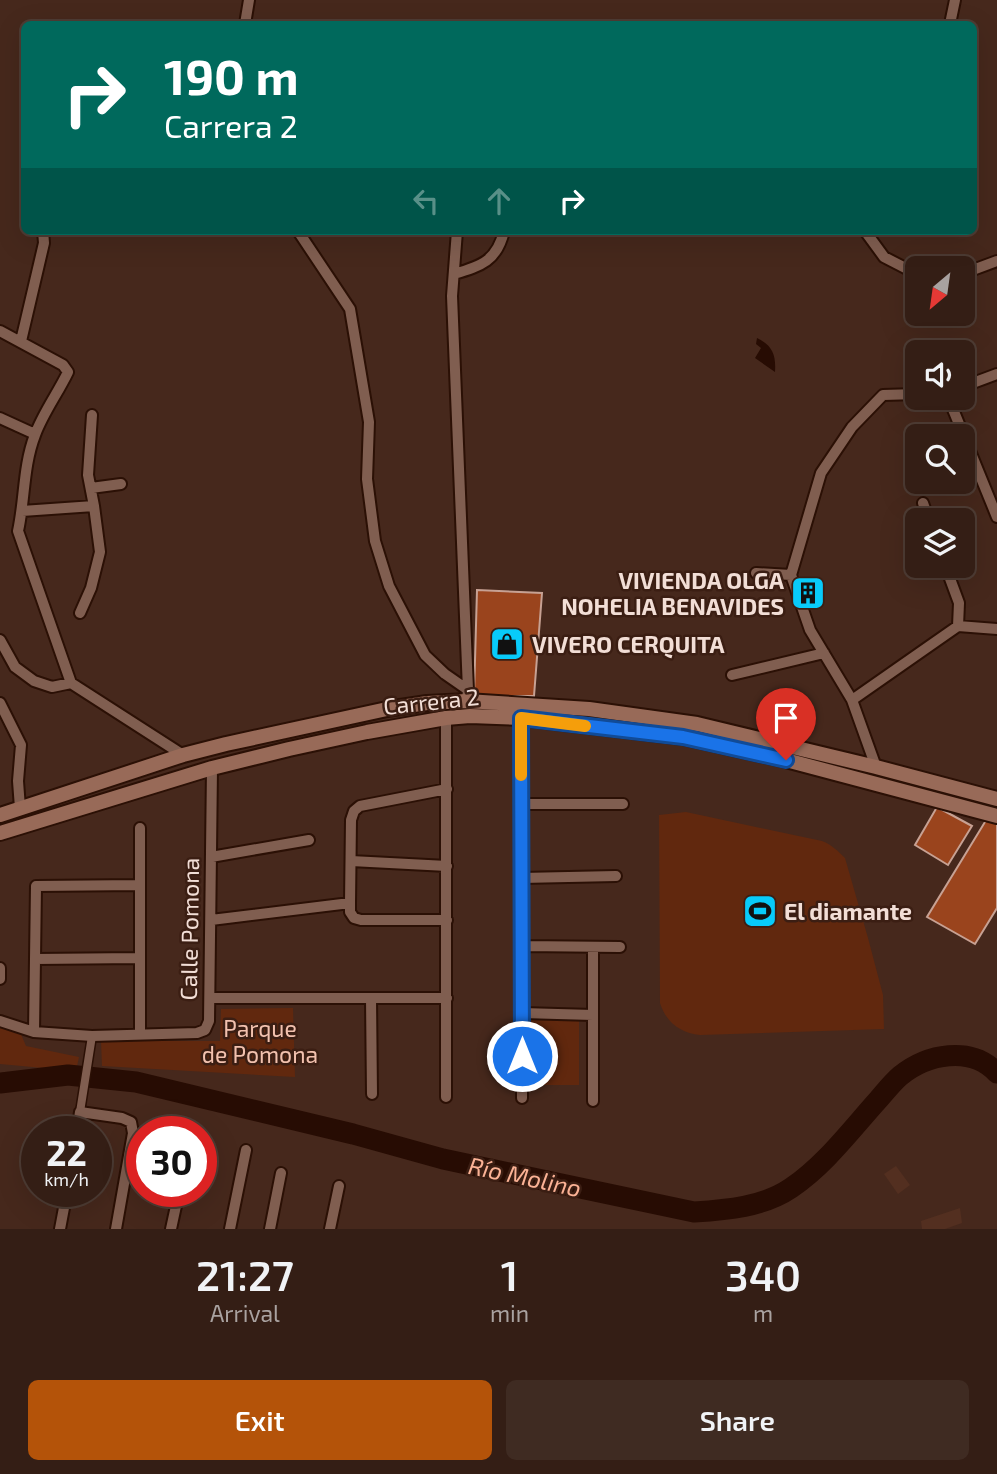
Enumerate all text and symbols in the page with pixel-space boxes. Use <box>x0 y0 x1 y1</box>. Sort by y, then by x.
text: 190 m <box>164 46 299 105</box>
icon: right <box>49 49 140 140</box>
text: Carrera 2 <box>164 106 298 144</box>
icon: left <box>407 182 445 220</box>
icon: ahead <box>480 182 518 220</box>
icon: right <box>553 182 591 220</box>
north arrow <box>905 256 975 326</box>
map controls <box>905 256 975 578</box>
button: sound <box>905 340 975 410</box>
button: search <box>905 424 975 494</box>
button: layers <box>905 508 975 578</box>
place label: VIVIENDA OLGA NOHELIA BENAVIDES <box>561 566 784 620</box>
building icon: VIVIENDA OLGA NOHELIA BENAVIDES <box>789 574 827 612</box>
shop icon: VIVERO CERQUITA <box>488 625 526 663</box>
place label: VIVERO CERQUITA <box>532 630 725 659</box>
street label: Carrera 2 <box>382 682 480 720</box>
pin <box>756 688 816 760</box>
icon: arrive <box>767 699 805 737</box>
street label: Calle Pomona <box>174 857 204 1001</box>
sports icon: El diamante <box>741 892 779 930</box>
place label: El diamante <box>784 897 912 925</box>
park label: Parque de Pomona <box>202 1014 318 1068</box>
position arrow <box>485 1019 559 1093</box>
speed limit sign: 30 <box>126 1116 217 1207</box>
text: 22 <box>46 1131 87 1173</box>
water label: Río Molino <box>466 1150 584 1202</box>
text: km/h <box>44 1168 89 1190</box>
text: 21:27 <box>196 1249 294 1299</box>
text: 1 <box>501 1249 518 1299</box>
text: 340 <box>725 1249 801 1299</box>
text: Arrival <box>210 1299 280 1327</box>
text: min <box>490 1299 529 1327</box>
text: m <box>753 1299 773 1327</box>
button: Exit <box>28 1380 492 1460</box>
button: Share <box>506 1380 969 1460</box>

